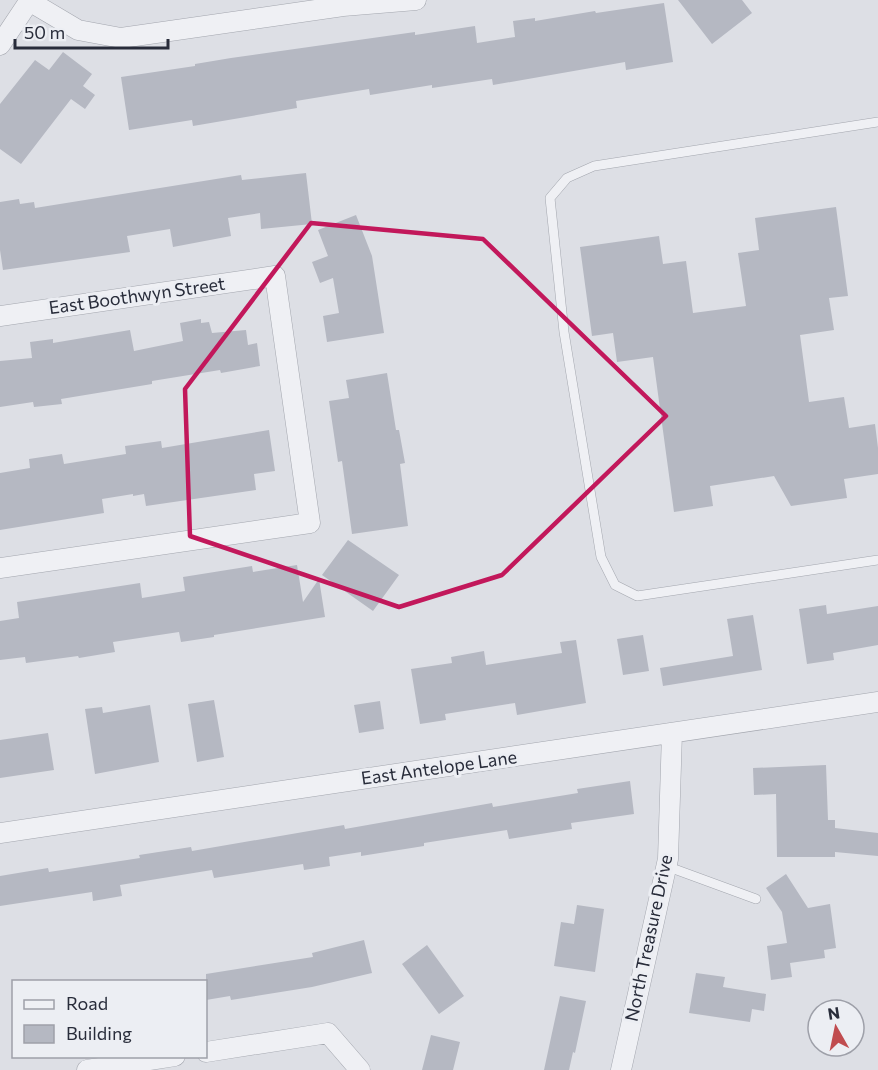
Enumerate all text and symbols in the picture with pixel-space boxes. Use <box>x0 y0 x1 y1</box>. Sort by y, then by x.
scale bar <box>15 12 168 50</box>
text: 50 m <box>24 21 65 43</box>
street label: East Boothwyn Street <box>47 272 226 318</box>
street label: East Antelope Lane <box>360 745 518 789</box>
street label: North Treasure Drive <box>620 852 676 1023</box>
legend <box>12 980 207 1058</box>
text: Road <box>66 992 108 1014</box>
north arrow <box>806 998 866 1058</box>
text: N <box>826 1002 841 1023</box>
text: Building <box>66 1022 132 1044</box>

